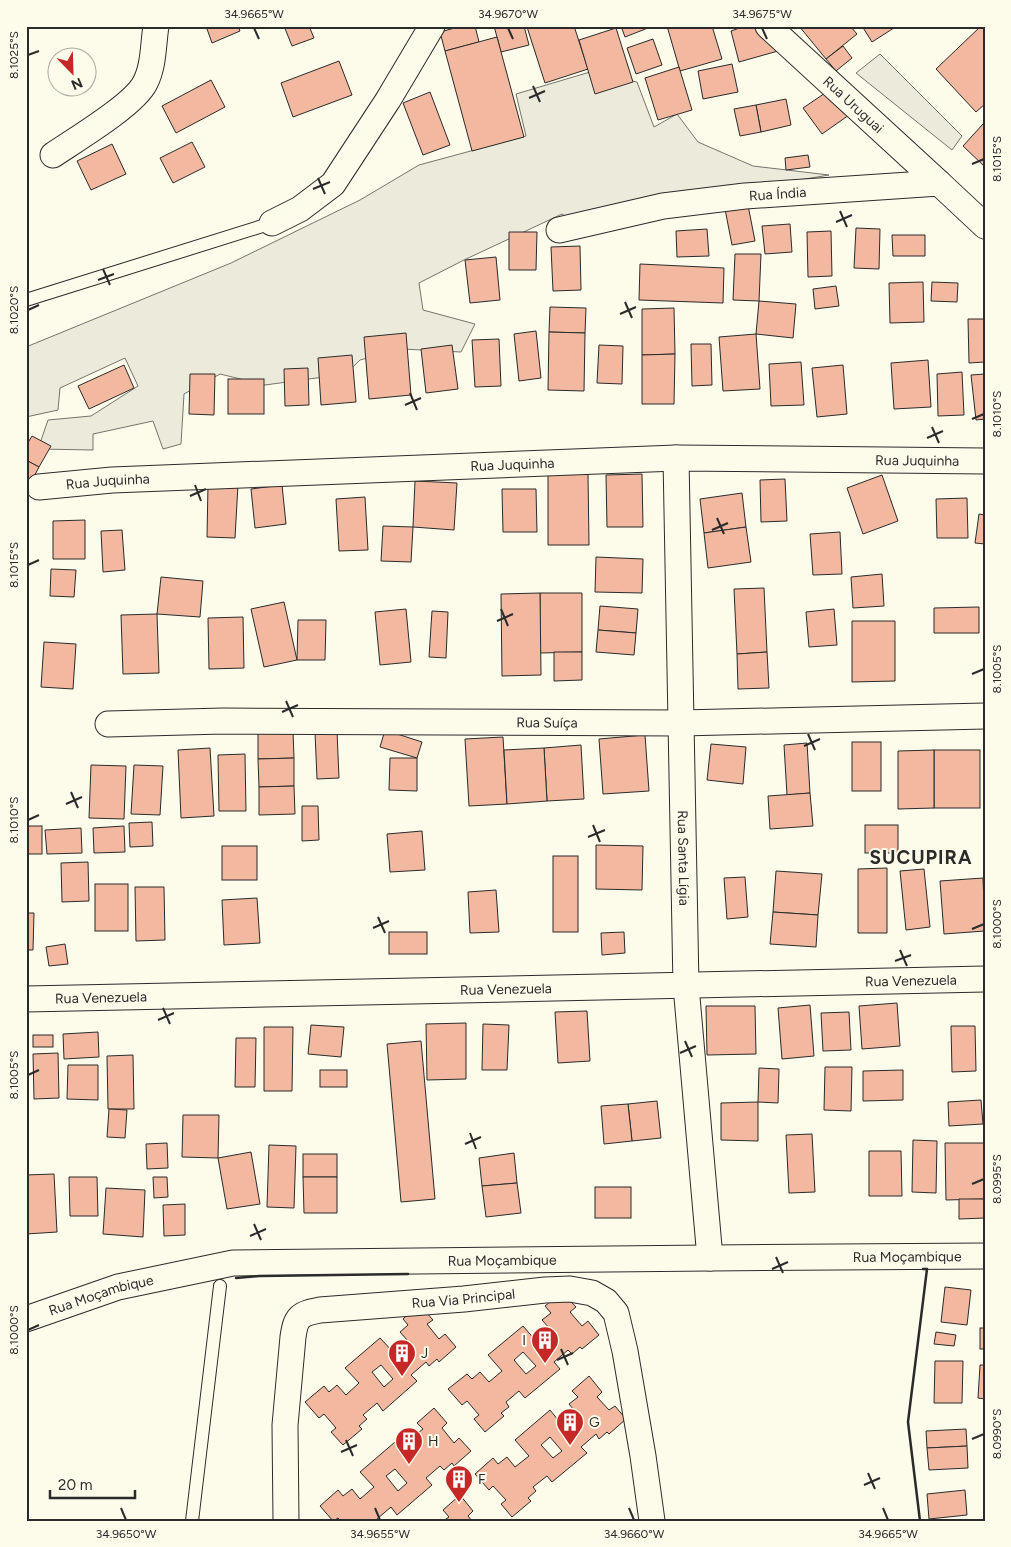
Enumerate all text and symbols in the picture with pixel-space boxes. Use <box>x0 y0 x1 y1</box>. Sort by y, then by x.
text: 34.9665°W <box>224 7 284 21</box>
text: 34.9670°W <box>478 7 539 21</box>
text: 34.9675°W <box>732 7 792 21</box>
text: 8.1025°S <box>7 31 21 79</box>
north arrow <box>48 48 98 98</box>
street label: Rua Uruguai <box>820 72 887 136</box>
text: N <box>69 74 85 93</box>
text: 8.1015°S <box>990 136 1004 182</box>
street label: Rua Índia <box>748 183 807 204</box>
text: 8.1020°S <box>7 286 21 334</box>
text: 8.1010°S <box>990 391 1004 437</box>
street label: Rua Juquinha <box>875 451 959 469</box>
street label: Rua Juquinha <box>470 454 555 475</box>
street label: Rua Juquinha <box>65 470 150 493</box>
text: 8.1015°S <box>7 542 21 588</box>
text: 8.1005°S <box>990 645 1004 693</box>
street label: Rua Suíça <box>516 714 578 731</box>
text: 8.1010°S <box>7 797 21 843</box>
street label: Rua Santa Lígia <box>674 810 693 906</box>
district label: SUCUPIRA <box>870 846 972 869</box>
text: 8.1000°S <box>990 899 1004 949</box>
street label: Rua Venezuela <box>865 971 957 990</box>
street label: Rua Venezuela <box>460 980 552 998</box>
street label: Rua Venezuela <box>55 988 147 1007</box>
text: 8.1005°S <box>7 1051 21 1099</box>
text: 8.0995°S <box>990 1154 1004 1204</box>
street label: Rua Moçambique <box>853 1248 962 1265</box>
street label: Rua Moçambique <box>448 1251 557 1269</box>
street label: Rua Moçambique <box>46 1271 155 1319</box>
street label: Rua Via Principal <box>411 1285 516 1311</box>
text: 8.1000°S <box>7 1305 21 1355</box>
building icon: I <box>530 1325 560 1364</box>
place label: I <box>522 1332 526 1349</box>
building icon: J <box>387 1338 417 1377</box>
place label: J <box>421 1345 428 1362</box>
building icon: G <box>555 1407 585 1446</box>
text: 8.0990°S <box>990 1409 1004 1459</box>
place label: G <box>589 1414 600 1431</box>
building icon: H <box>394 1426 424 1465</box>
place label: H <box>428 1433 439 1450</box>
building icon: F <box>444 1464 474 1503</box>
scale bar <box>50 1467 135 1499</box>
place label: F <box>478 1471 486 1488</box>
text: 20 m <box>58 1476 92 1494</box>
text: 34.9650°W <box>96 1527 157 1541</box>
text: 34.9655°W <box>350 1527 410 1541</box>
text: 34.9660°W <box>604 1527 665 1541</box>
text: 34.9665°W <box>858 1527 918 1541</box>

